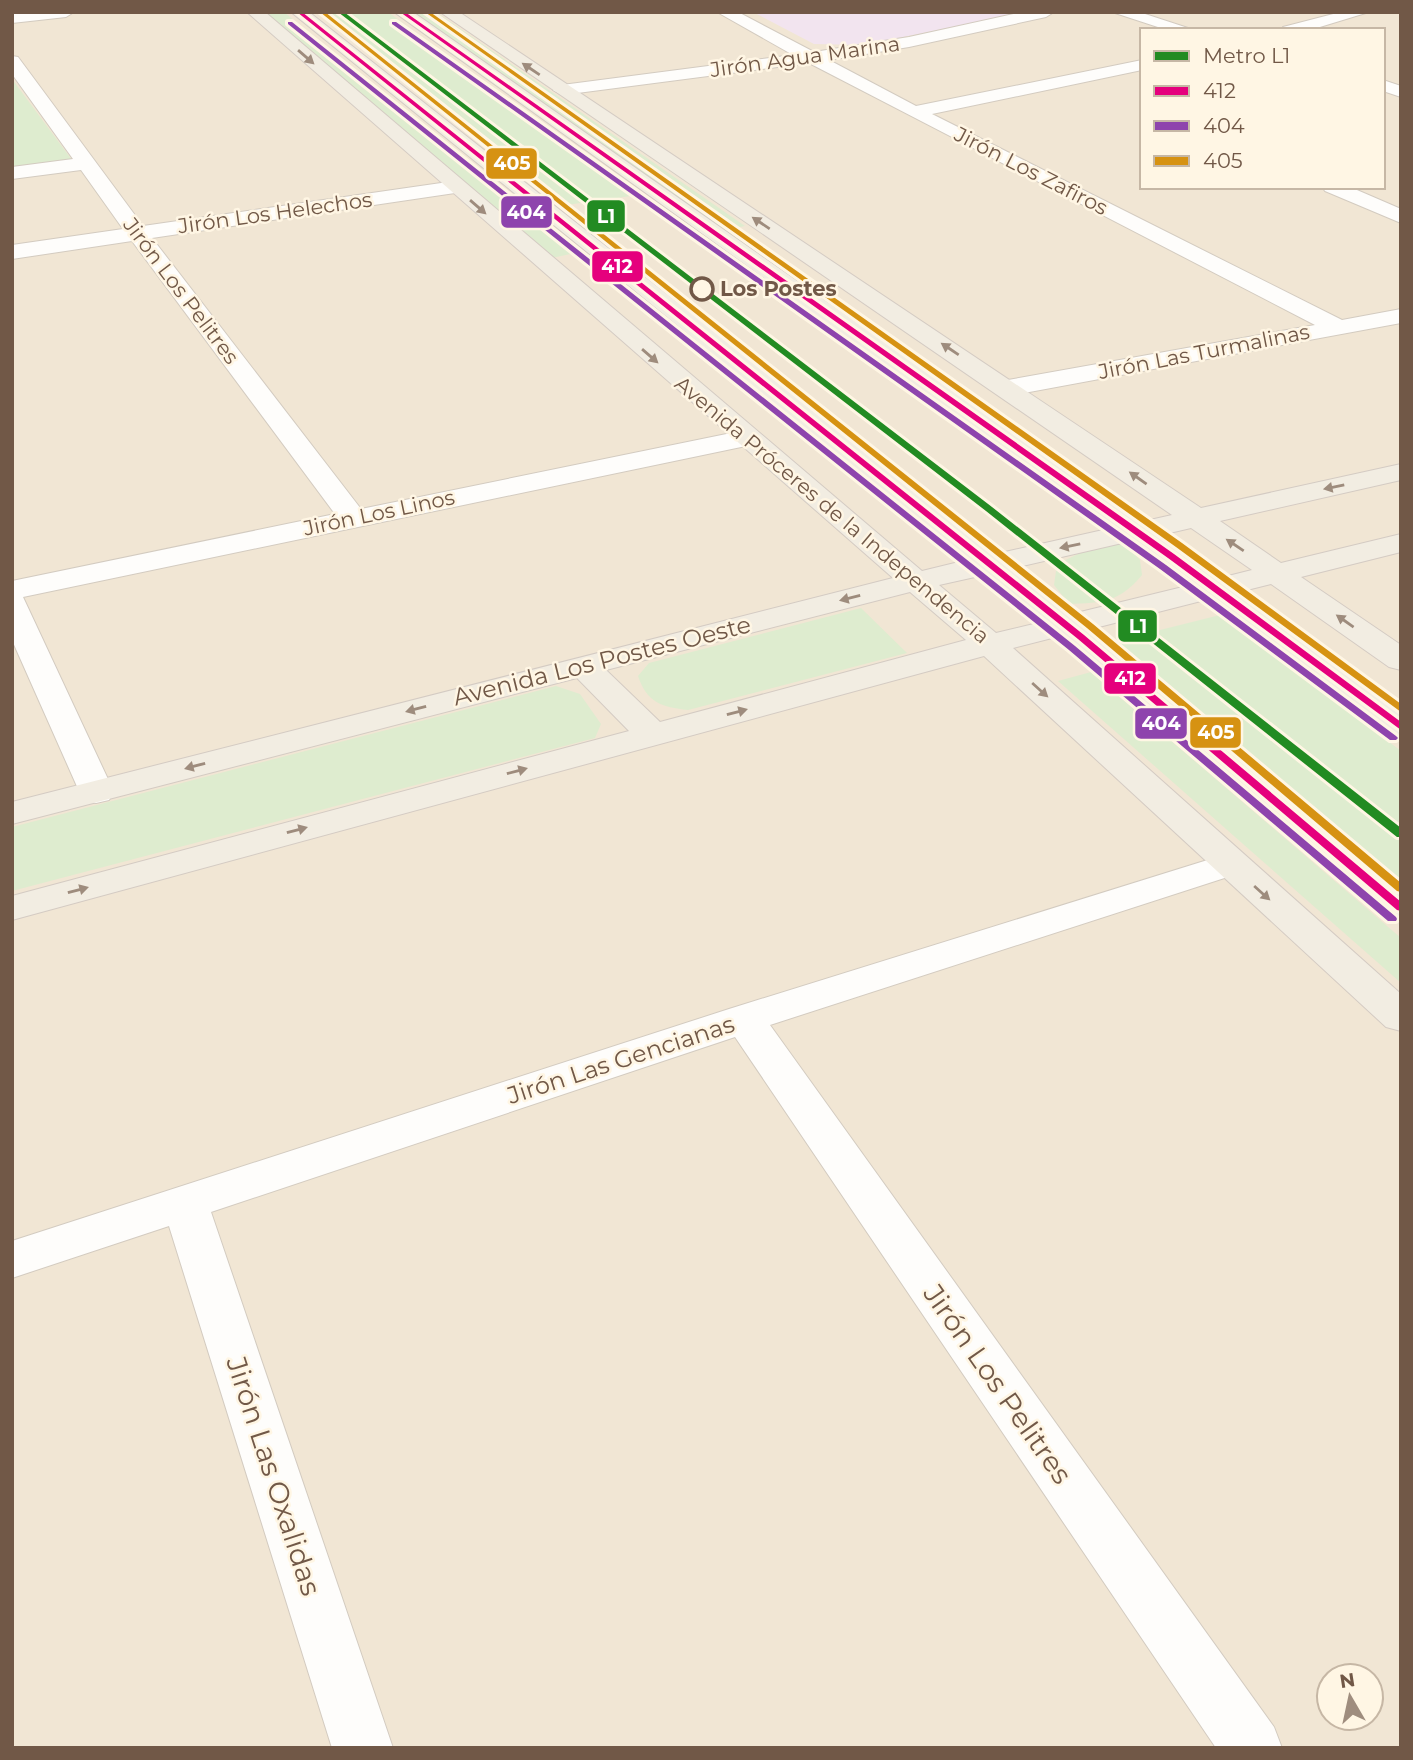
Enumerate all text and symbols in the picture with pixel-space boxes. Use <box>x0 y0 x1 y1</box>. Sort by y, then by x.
legend <box>1140 28 1385 189</box>
street label: Jirón Agua Marina <box>707 31 901 82</box>
text: Metro L1 <box>1203 43 1290 68</box>
one-way arrow <box>298 49 315 64</box>
one-way arrow <box>522 63 541 76</box>
text: 412 <box>1203 78 1236 103</box>
text: 404 <box>1203 113 1245 138</box>
street label: Jirón Los Zafiros <box>949 121 1112 220</box>
line badge: 405 <box>485 147 538 180</box>
text: 405 <box>1203 148 1243 173</box>
text: 405 <box>493 152 531 175</box>
street label: Jirón Los Helechos <box>175 187 374 239</box>
line badge: 404 <box>500 195 553 229</box>
one-way arrow <box>469 199 486 214</box>
line badge: L1 <box>586 199 626 233</box>
text: 404 <box>506 201 546 224</box>
text: L1 <box>597 205 615 228</box>
street label: Jirón Los Pelitres <box>118 212 245 369</box>
one-way arrow <box>752 216 771 229</box>
line badge: 412 <box>591 250 644 283</box>
text: 412 <box>601 255 633 278</box>
place label: Los Postes <box>720 276 837 301</box>
marker: Los Postes <box>690 277 714 301</box>
street label: Jirón Las Turmalinas <box>1095 319 1312 384</box>
one-way arrow <box>941 342 959 356</box>
one-way arrow <box>641 348 659 364</box>
street label: Avenida Próceres de la Independencia <box>670 371 994 649</box>
one-way arrow <box>1129 471 1147 485</box>
one-way arrow <box>1323 481 1345 492</box>
street label: Jirón Los Linos <box>300 484 457 541</box>
one-way arrow <box>1225 539 1245 552</box>
one-way arrow <box>1059 540 1081 551</box>
one-way arrow <box>839 593 861 604</box>
street label: Avenida Los Postes Oeste <box>450 609 754 712</box>
line badge: L1 <box>1117 609 1158 643</box>
one-way arrow <box>1336 614 1354 628</box>
text: L1 <box>1129 615 1147 638</box>
line badge: 412 <box>1103 662 1157 695</box>
text: 412 <box>1114 667 1146 690</box>
one-way arrow <box>1031 682 1049 698</box>
one-way arrow <box>404 704 426 715</box>
one-way arrow <box>726 706 748 717</box>
line badge: 404 <box>1134 707 1188 740</box>
text: 404 <box>1141 712 1181 735</box>
line badge: 405 <box>1189 716 1242 749</box>
text: 405 <box>1197 721 1235 744</box>
one-way arrow <box>185 762 206 772</box>
one-way arrow <box>506 765 528 776</box>
one-way arrow <box>287 824 309 835</box>
one-way arrow <box>67 884 89 895</box>
one-way arrow <box>1253 884 1270 900</box>
street label: Jirón Las Gencianas <box>503 1009 738 1110</box>
street label: Jirón Los Pelitres <box>916 1277 1079 1490</box>
street label: Jirón Las Oxalidas <box>219 1351 329 1600</box>
north arrow <box>1315 1662 1385 1732</box>
text: N <box>1338 1668 1357 1693</box>

